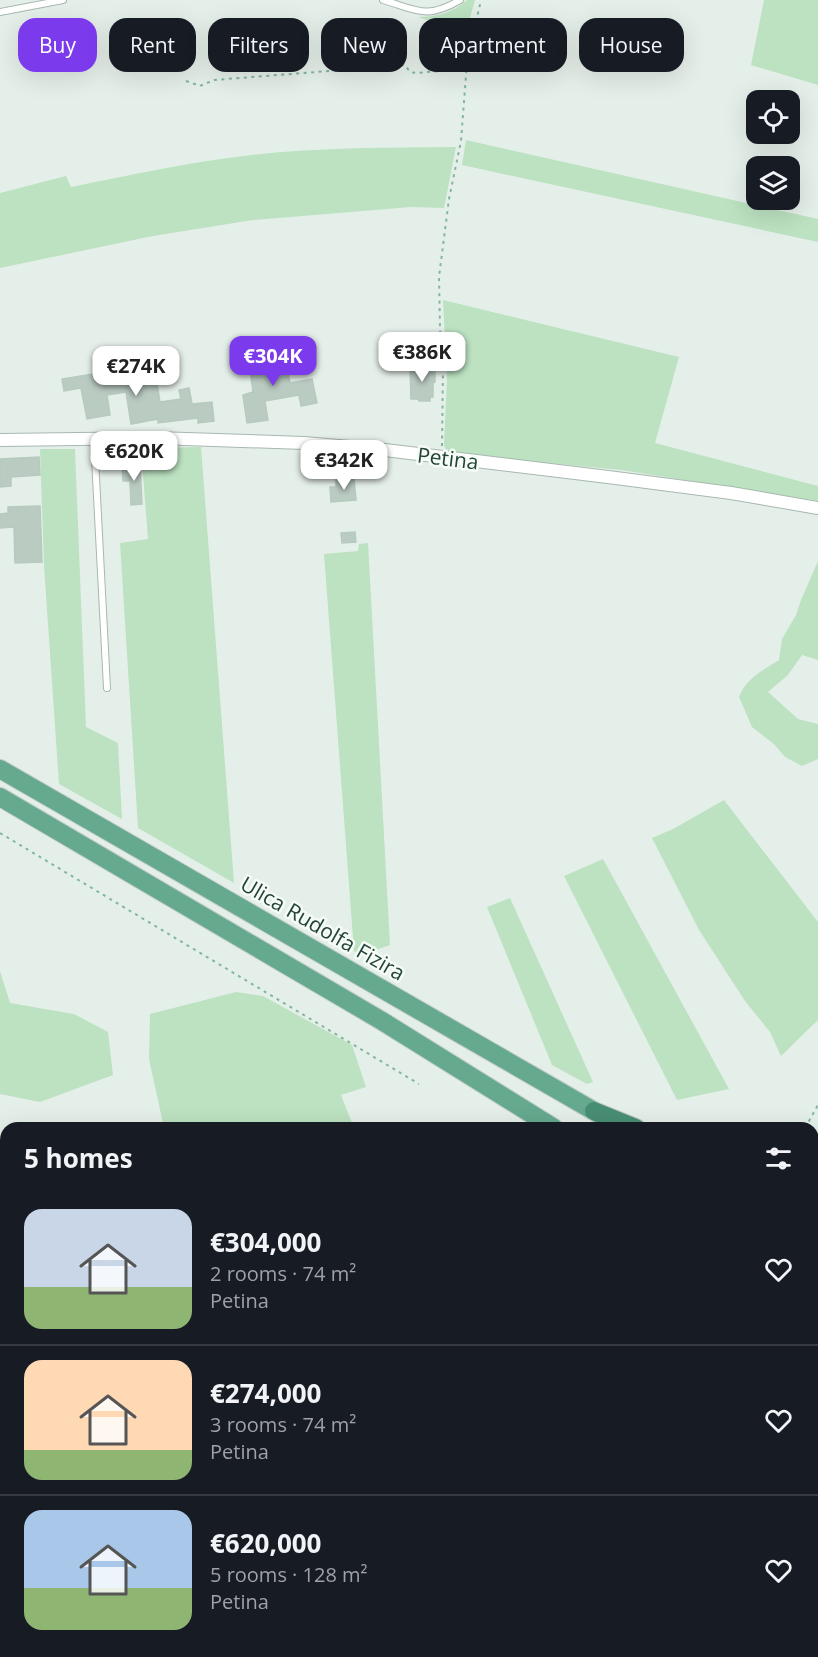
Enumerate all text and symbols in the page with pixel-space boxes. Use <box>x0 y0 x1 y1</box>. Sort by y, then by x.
chip: Buy <box>18 18 97 72</box>
chip: Rent <box>109 18 196 72</box>
chip: Filters <box>208 18 309 72</box>
chip: New <box>321 18 407 72</box>
chip: Apartment <box>419 18 567 72</box>
chip: House <box>579 18 684 72</box>
map controls <box>746 90 800 210</box>
button: locate <box>746 90 800 144</box>
button: layers <box>746 156 800 210</box>
pin: €386K <box>380 332 464 383</box>
pin: €304K <box>231 336 315 387</box>
text: €386K <box>392 338 452 365</box>
text: €304K <box>243 342 303 369</box>
pin: €274K <box>94 346 178 397</box>
text: €274K <box>106 352 166 379</box>
pin: €620K <box>92 431 176 482</box>
text: €620K <box>104 437 164 464</box>
pin: €342K <box>302 440 386 491</box>
street label: Petina <box>416 440 480 476</box>
text: €342K <box>314 446 374 473</box>
street label: Ulica Rudolfa Fizira <box>236 870 410 986</box>
text: 5 homes <box>24 1140 133 1176</box>
icon: filters <box>762 1142 795 1175</box>
text: €304,000 <box>210 1224 321 1260</box>
icon: home <box>72 1233 144 1305</box>
icon: heart <box>762 1253 795 1286</box>
text: 2 rooms · 74 m² <box>210 1260 356 1287</box>
text: Petina <box>210 1287 269 1314</box>
text: €274,000 <box>210 1375 321 1411</box>
icon: home <box>72 1384 144 1456</box>
icon: heart <box>762 1404 795 1437</box>
text: 3 rooms · 74 m² <box>210 1411 356 1438</box>
text: Petina <box>210 1438 269 1465</box>
text: €620,000 <box>210 1525 321 1561</box>
icon: home <box>72 1534 144 1606</box>
icon: heart <box>762 1554 795 1587</box>
text: 5 rooms · 128 m² <box>210 1561 368 1588</box>
text: Petina <box>210 1588 269 1615</box>

